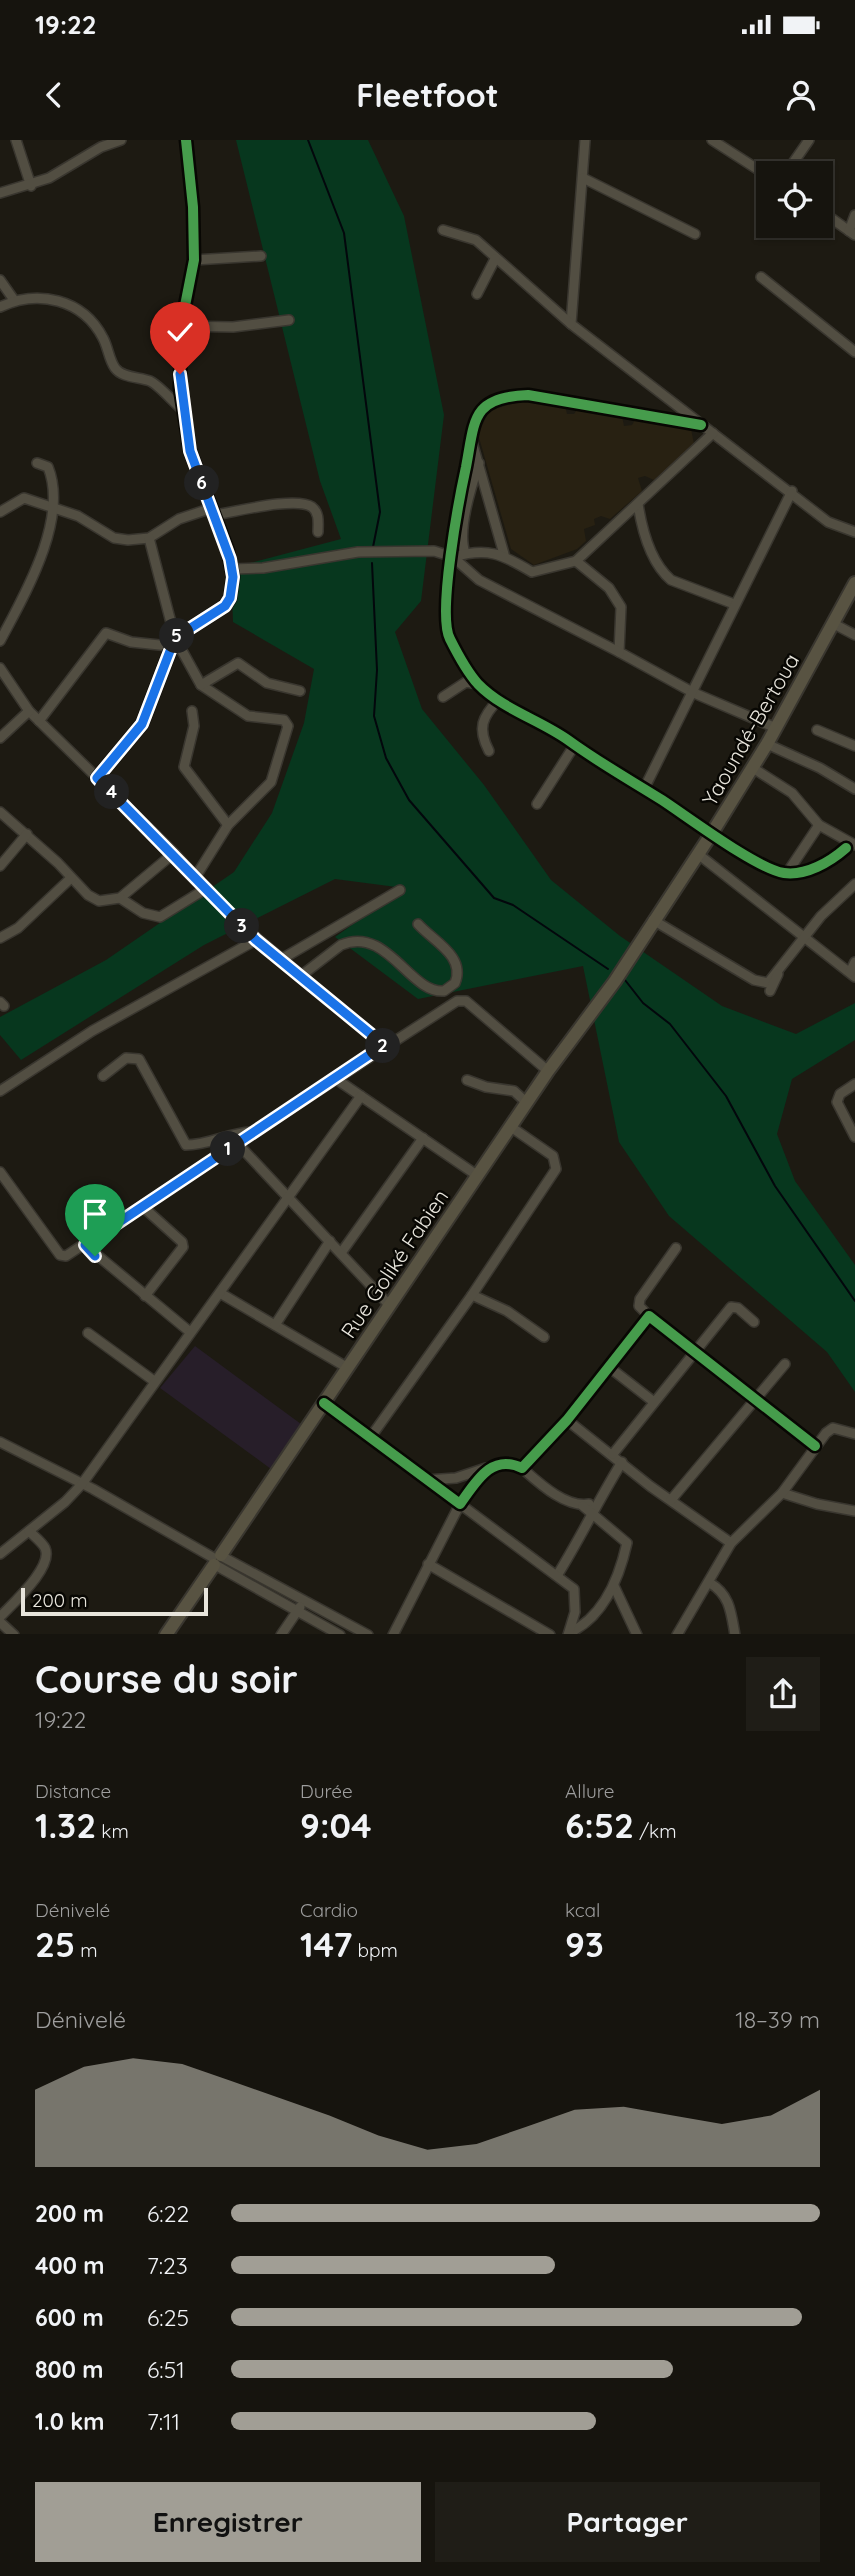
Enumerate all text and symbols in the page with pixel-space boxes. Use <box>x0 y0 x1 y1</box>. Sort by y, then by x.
text: 19:22 <box>35 8 97 41</box>
text: Fleetfoot <box>356 75 499 115</box>
icon: back <box>35 76 73 114</box>
icon: person <box>782 76 820 114</box>
map controls <box>756 161 833 238</box>
button: locate <box>756 161 833 238</box>
pin <box>150 302 210 374</box>
icon: check <box>161 313 199 351</box>
pin: 6 <box>184 466 220 500</box>
text: 6 <box>196 470 207 494</box>
pin: 5 <box>160 618 194 654</box>
text: 5 <box>171 623 182 647</box>
street label: Yaoundé-Bertoua <box>696 649 804 810</box>
pin: 4 <box>94 774 130 810</box>
text: 4 <box>106 779 117 803</box>
pin: 3 <box>224 908 260 944</box>
text: 3 <box>236 913 247 937</box>
pin: 2 <box>366 1028 400 1063</box>
text: 2 <box>377 1033 388 1057</box>
pin: 1 <box>210 1132 246 1166</box>
text: 1 <box>224 1136 231 1160</box>
pin <box>65 1184 125 1256</box>
street label: Rue Goliké Fabien <box>335 1184 454 1343</box>
icon: arrive <box>76 1195 114 1233</box>
scale bar <box>21 1586 208 1617</box>
text: 200 m <box>32 1588 88 1612</box>
text: Course du soir <box>35 1655 298 1703</box>
button: share <box>746 1657 820 1731</box>
text: 19:22 <box>35 1705 86 1734</box>
text: Distance <box>35 1779 111 1803</box>
text: Durée <box>300 1779 353 1803</box>
text: Allure <box>565 1779 614 1803</box>
text: 1.32 <box>35 1803 96 1847</box>
text: 9:04 <box>300 1803 372 1847</box>
text: 6:52 <box>565 1803 634 1847</box>
text: km <box>96 1819 129 1843</box>
text: /km <box>634 1819 677 1843</box>
text: Dénivelé <box>35 1898 110 1922</box>
text: Cardio <box>300 1898 358 1922</box>
text: kcal <box>565 1898 600 1922</box>
text: 25 <box>35 1922 75 1966</box>
text: 147 <box>300 1922 352 1966</box>
text: 93 <box>565 1922 604 1966</box>
text: m <box>75 1938 98 1962</box>
text: bpm <box>352 1938 398 1962</box>
text: Dénivelé <box>35 2005 126 2034</box>
text: 18–39 m <box>735 2005 820 2034</box>
text: 200 m <box>35 2199 104 2228</box>
text: 6:22 <box>147 2199 189 2228</box>
text: 400 m <box>35 2251 104 2280</box>
text: 7:23 <box>147 2251 188 2280</box>
text: 600 m <box>35 2303 104 2332</box>
text: 6:25 <box>147 2303 189 2332</box>
text: 800 m <box>35 2355 104 2384</box>
text: 6:51 <box>147 2355 185 2384</box>
text: 1.0 km <box>35 2407 105 2436</box>
text: 7:11 <box>147 2407 180 2436</box>
button: Enregistrer <box>35 2482 421 2562</box>
button: Partager <box>435 2482 820 2562</box>

